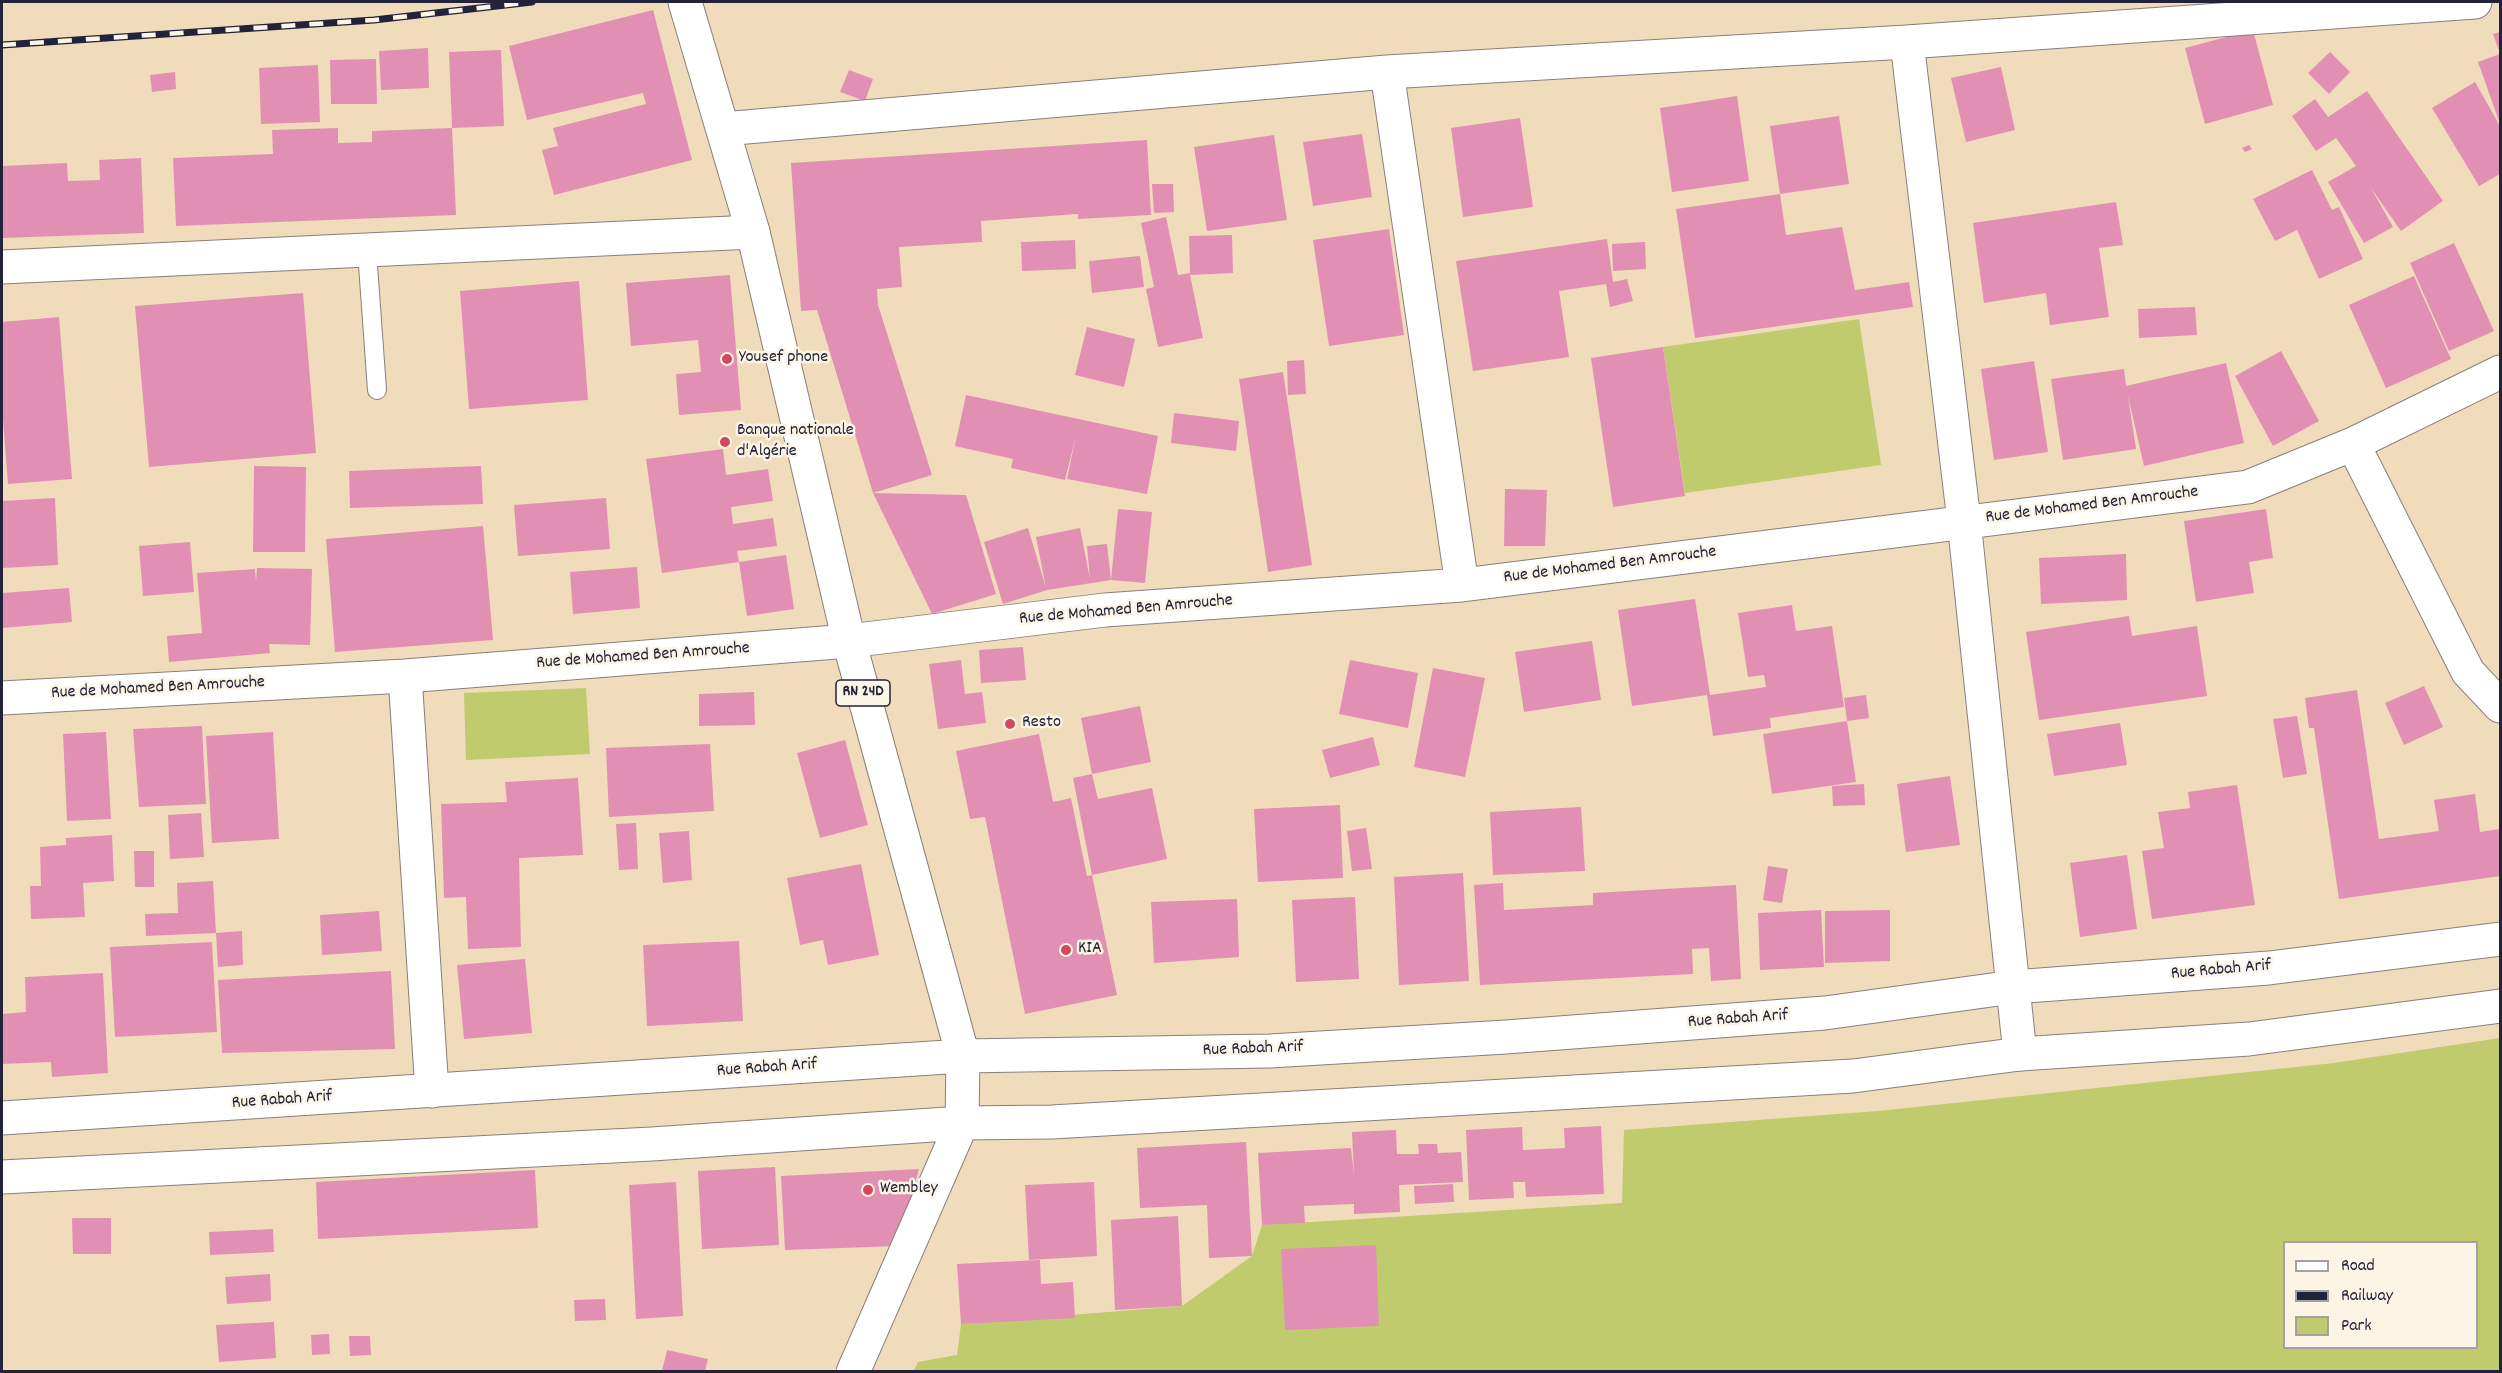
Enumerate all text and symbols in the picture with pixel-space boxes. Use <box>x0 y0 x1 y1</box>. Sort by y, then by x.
place label: Yousef phone <box>739 348 828 370</box>
marker: Yousef phone <box>720 352 734 366</box>
place label: Banque nationale d'Algérie <box>737 421 854 464</box>
marker: Banque nationale d'Algérie <box>718 435 732 449</box>
street label: Rue de Mohamed Ben Amrouche <box>1984 482 2200 530</box>
street label: Rue de Mohamed Ben Amrouche <box>1502 542 1718 590</box>
street label: Rue de Mohamed Ben Amrouche <box>1018 591 1234 631</box>
street label: Rue de Mohamed Ben Amrouche <box>535 639 751 675</box>
street label: Rue de Mohamed Ben Amrouche <box>51 673 265 705</box>
road number: RN 24D <box>836 680 890 706</box>
place label: Resto <box>1022 713 1061 735</box>
marker: Resto <box>1003 717 1017 731</box>
place label: KIA <box>1078 939 1102 961</box>
marker: KIA <box>1059 943 1073 957</box>
street label: Rue Rabah Arif <box>2170 956 2272 986</box>
street label: Rue Rabah Arif <box>1687 1006 1789 1034</box>
street label: Rue Rabah Arif <box>1202 1037 1304 1063</box>
street label: Rue Rabah Arif <box>716 1055 818 1083</box>
street label: Rue Rabah Arif <box>231 1087 333 1115</box>
place label: Wembley <box>880 1179 938 1201</box>
marker: Wembley <box>861 1183 875 1197</box>
legend <box>2283 1241 2478 1349</box>
text: Road <box>2341 1254 2375 1279</box>
text: Railway <box>2341 1284 2393 1309</box>
text: Park <box>2341 1314 2372 1339</box>

